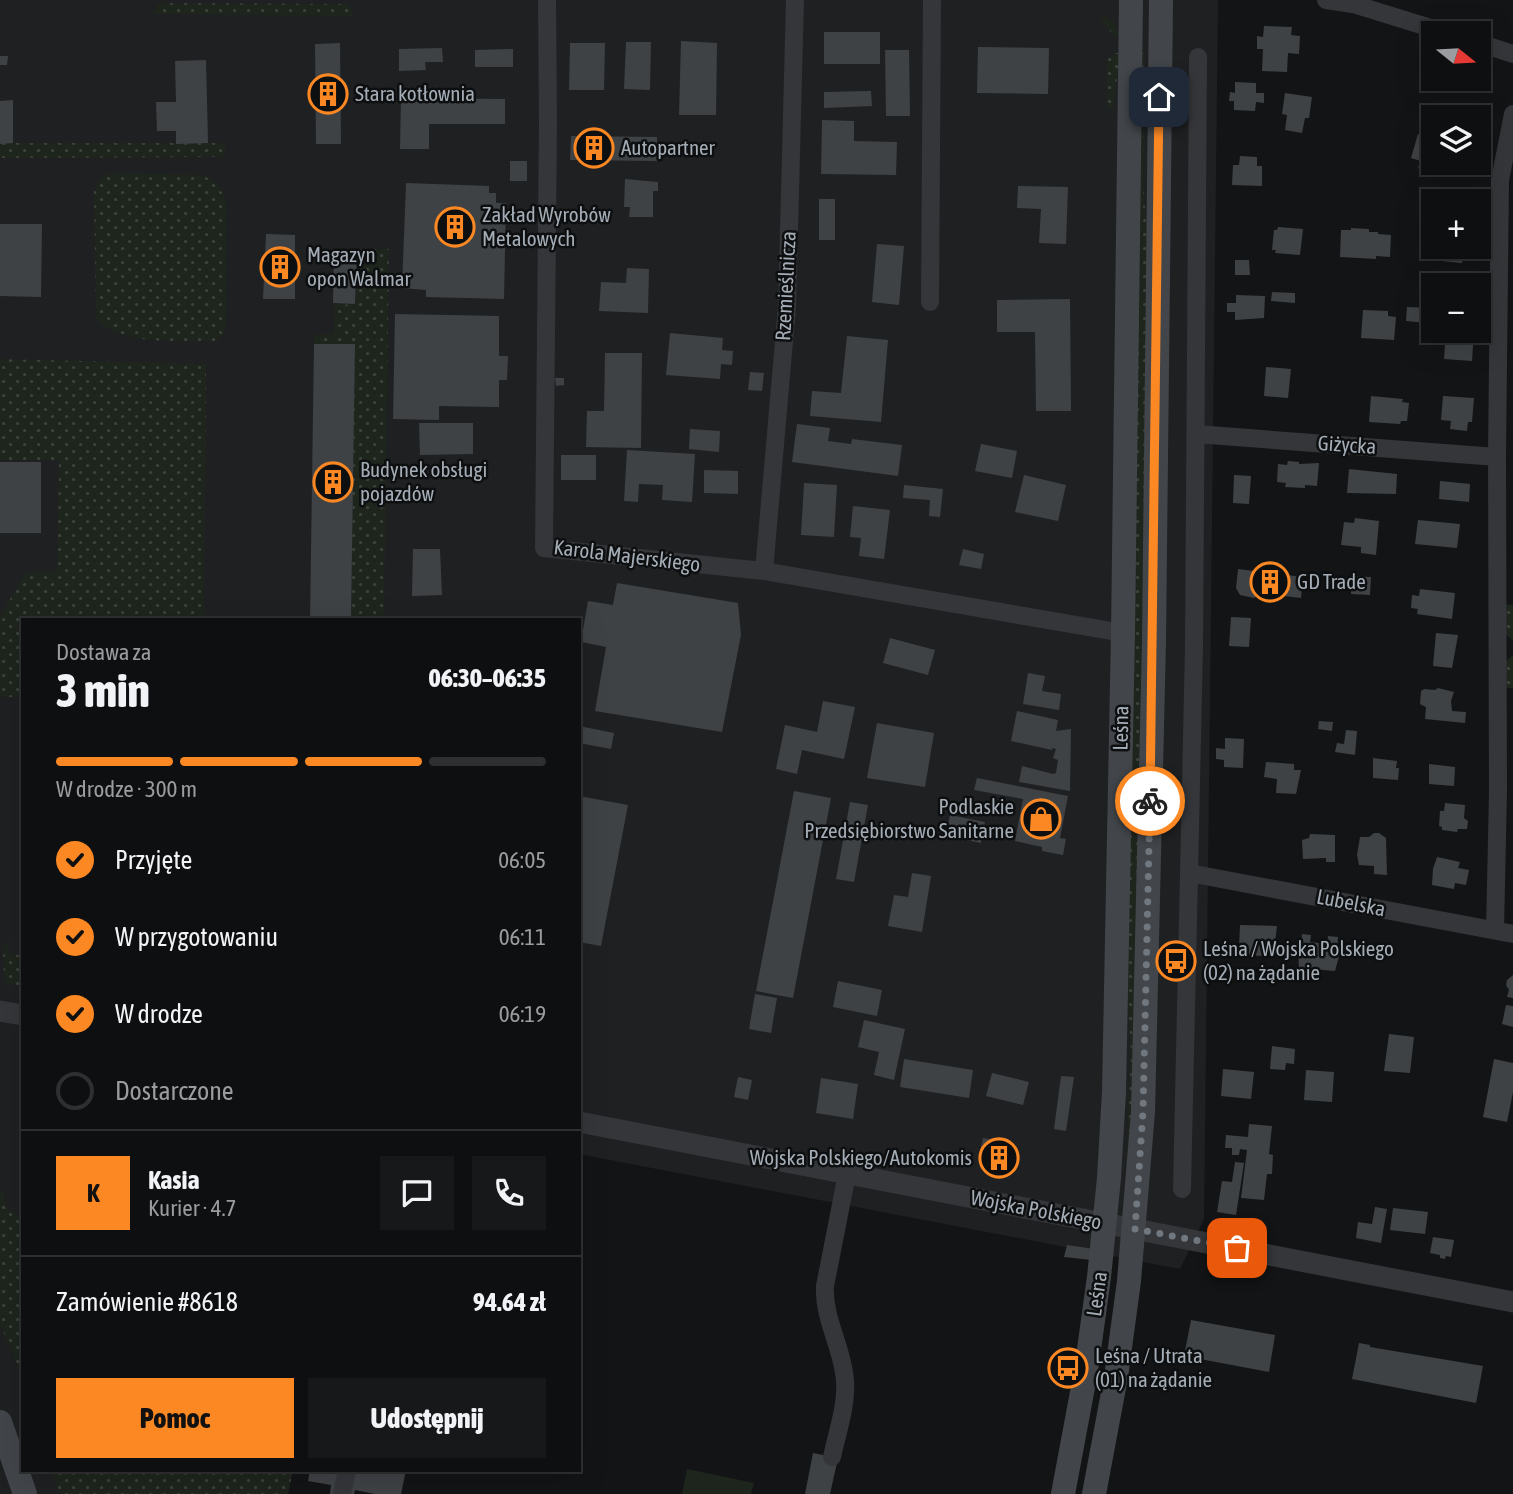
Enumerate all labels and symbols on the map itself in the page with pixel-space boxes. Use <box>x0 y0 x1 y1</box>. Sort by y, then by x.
north arrow <box>1421 21 1491 91</box>
pin <box>1129 67 1189 127</box>
building icon: Stara kotłownia <box>307 73 349 115</box>
place label: Stara kotłownia <box>355 81 475 105</box>
building icon: Autopartner <box>573 127 615 169</box>
place label: Autopartner <box>621 135 716 159</box>
place label: Zakład Wyrobów Metalowych <box>482 202 611 250</box>
building icon: Zakład Wyrobów Metalowych <box>434 206 476 248</box>
street label: Rzemieślnicza <box>770 230 800 341</box>
place label: Magazyn opon Walmar <box>307 242 412 290</box>
building icon: Magazyn opon Walmar <box>259 246 301 288</box>
street label: Giżycka <box>1317 430 1377 458</box>
place label: Budynek obsługi pojazdów <box>360 457 487 505</box>
building icon: Budynek obsługi pojazdów <box>312 461 354 503</box>
street label: Karola Majerskiego <box>553 534 702 576</box>
building icon: GD Trade <box>1249 561 1291 603</box>
place label: GD Trade <box>1297 569 1366 593</box>
street label: Leśna <box>1108 705 1132 751</box>
courier <box>1115 766 1185 836</box>
place label: Podlaskie Przedsiębiorstwo Sanitarne <box>804 794 1014 842</box>
shop icon: Podlaskie Przedsiębiorstwo Sanitarne <box>1020 798 1062 840</box>
street label: Lubelska <box>1315 884 1388 920</box>
place label: Leśna / Wojska Polskiego (02) na żądanie <box>1203 936 1394 984</box>
bus stop icon: Leśna / Wojska Polskiego (02) na żądanie <box>1155 940 1197 982</box>
building icon: Wojska Polskiego/Autokomis <box>978 1137 1020 1179</box>
place label: Wojska Polskiego/Autokomis <box>750 1145 972 1169</box>
street label: Wojska Polskiego <box>969 1185 1104 1233</box>
pin <box>1207 1218 1267 1278</box>
street label: Leśna <box>1081 1270 1111 1318</box>
place label: Leśna / Utrata (01) na żądanie <box>1095 1343 1212 1391</box>
bus stop icon: Leśna / Utrata (01) na żądanie <box>1047 1347 1089 1389</box>

